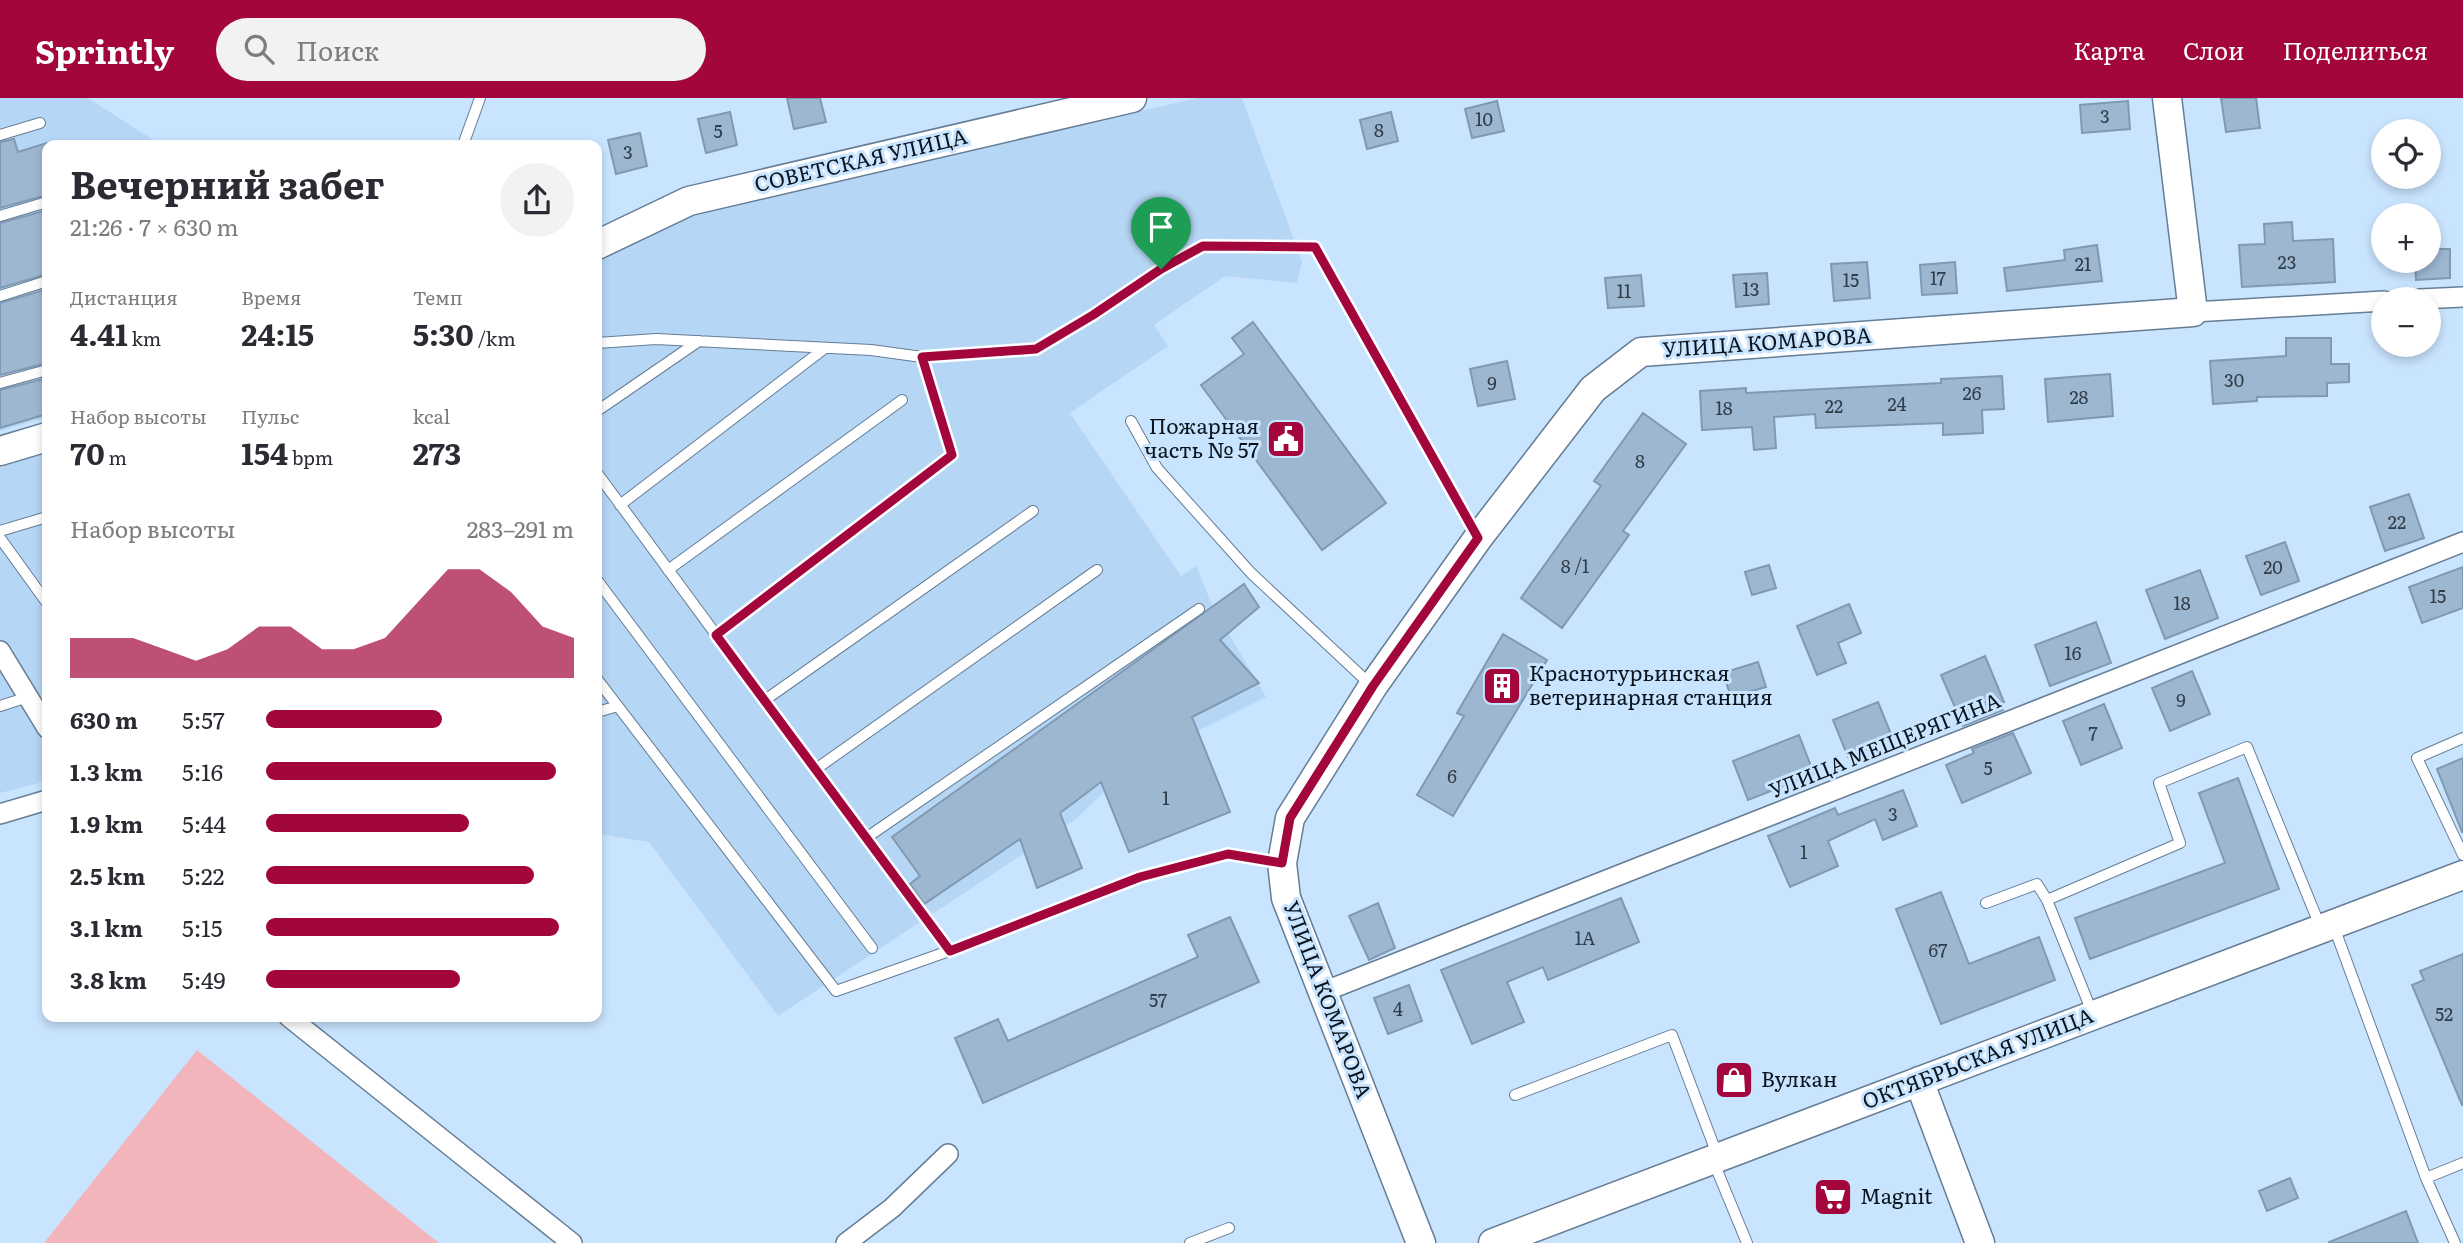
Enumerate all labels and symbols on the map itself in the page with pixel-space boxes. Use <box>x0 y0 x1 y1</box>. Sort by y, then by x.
house number: 3 <box>2100 102 2110 129</box>
house number: 10 <box>1475 105 1493 132</box>
house number: 8 <box>1374 116 1384 143</box>
house number: 5 <box>713 117 723 144</box>
street label: СОВЕТСКАЯ УЛИЦА <box>751 119 970 198</box>
house number: 3 <box>623 138 633 165</box>
pin <box>1131 197 1191 269</box>
house number: 23 <box>2278 248 2296 275</box>
house number: 21 <box>2075 250 2091 277</box>
house number: 17 <box>1930 264 1946 291</box>
house number: 15 <box>1843 266 1859 293</box>
house number: 13 <box>1742 275 1760 302</box>
house number: 11 <box>1617 277 1631 304</box>
street label: УЛИЦА КОМАРОВА <box>1661 318 1873 363</box>
house number: 30 <box>2224 366 2244 393</box>
house number: 9 <box>1487 369 1497 396</box>
house number: 26 <box>1963 379 1982 406</box>
house number: 28 <box>2069 383 2089 410</box>
house number: 24 <box>1887 390 1907 417</box>
house number: 22 <box>1825 392 1843 419</box>
house number: 18 <box>1715 394 1733 421</box>
place label: Пожарная часть № 57 <box>1144 409 1259 464</box>
public building icon: Пожарная часть № 57 <box>1265 418 1307 460</box>
house number: 8 <box>1635 447 1645 474</box>
house number: 22 <box>2388 508 2406 535</box>
house number: 8 /1 <box>1561 552 1589 579</box>
house number: 20 <box>2263 553 2283 580</box>
house number: 15 <box>2430 582 2446 609</box>
house number: 18 <box>2173 589 2191 616</box>
house number: 16 <box>2065 639 2082 666</box>
place label: Краснотурьинская ветеринарная станция <box>1529 656 1773 711</box>
building icon: Краснотурьинская ветеринарная станция <box>1481 665 1523 707</box>
street label: УЛИЦА МЕЩЕРЯГИНА <box>1764 683 2005 804</box>
house number: 9 <box>2176 686 2186 713</box>
house number: 7 <box>2088 719 2098 746</box>
house number: 5 <box>1983 754 1993 781</box>
house number: 6 <box>1447 762 1457 789</box>
house number: 1 <box>1162 784 1170 811</box>
house number: 3 <box>1888 800 1898 827</box>
house number: 1 <box>1800 838 1808 865</box>
street label: УЛИЦА КОМАРОВА <box>1277 896 1382 1103</box>
house number: 1А <box>1575 924 1595 951</box>
house number: 67 <box>1929 936 1947 963</box>
house number: 57 <box>1149 986 1167 1013</box>
house number: 4 <box>1393 995 1403 1022</box>
street label: ОКТЯБРЬСКАЯ УЛИЦА <box>1857 998 2098 1115</box>
house number: 52 <box>2435 1000 2453 1027</box>
shop icon: Вулкан <box>1713 1059 1755 1101</box>
place label: Вулкан <box>1761 1062 1837 1093</box>
supermarket icon: Magnit <box>1812 1176 1854 1218</box>
place label: Magnit <box>1860 1179 1933 1210</box>

